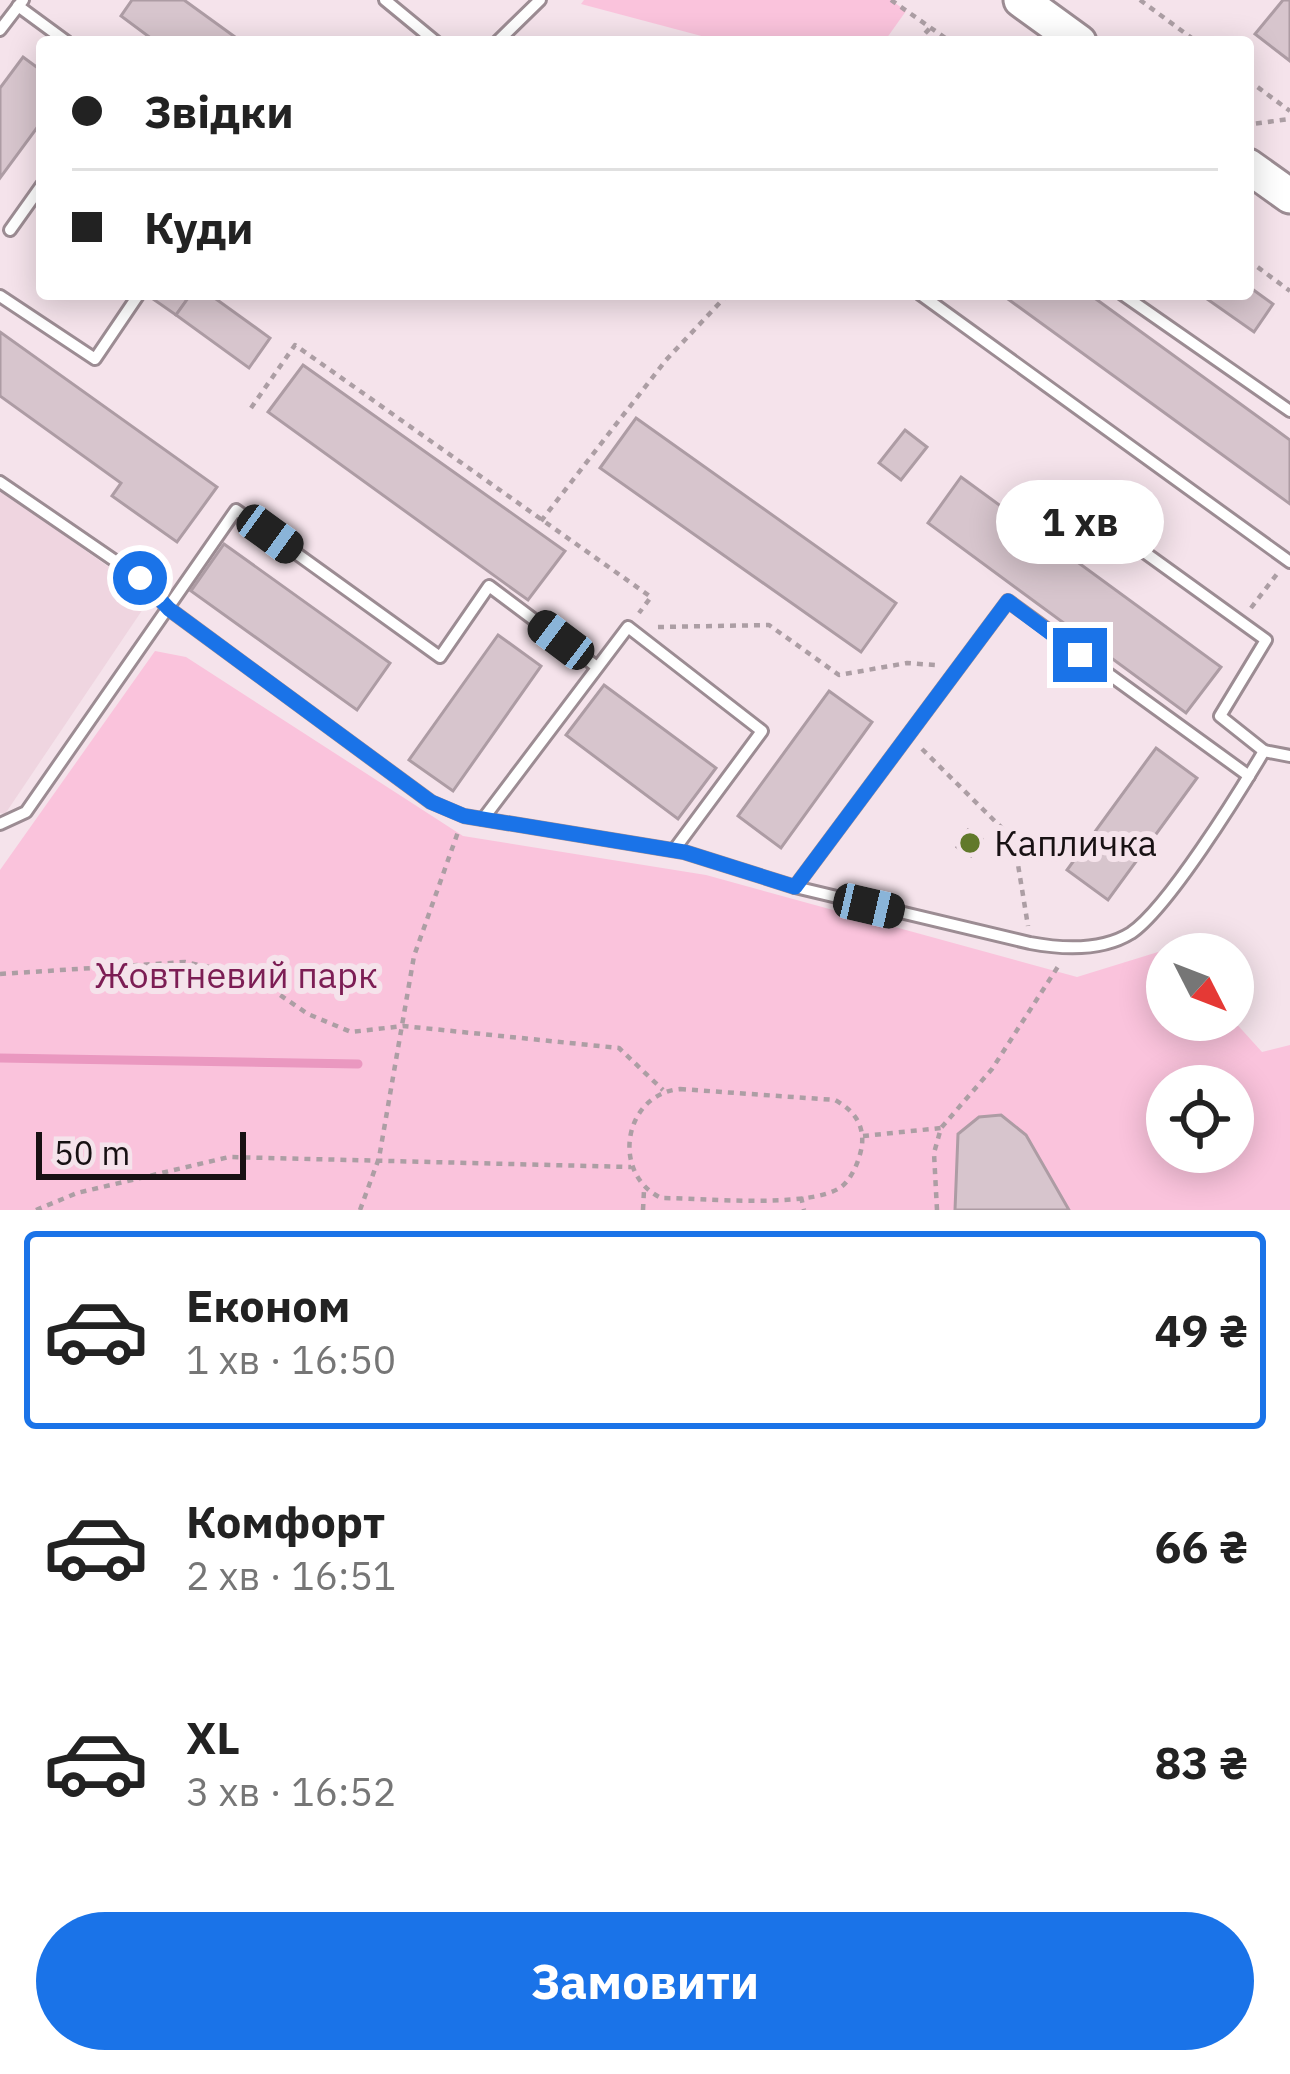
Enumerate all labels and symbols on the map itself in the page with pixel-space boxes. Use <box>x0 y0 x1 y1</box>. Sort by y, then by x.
callout: 1 хв <box>996 481 1164 565</box>
car <box>230 498 310 570</box>
route start <box>113 551 167 605</box>
car <box>521 604 601 676</box>
route end <box>1053 628 1107 682</box>
place label: Капличка <box>994 819 1157 866</box>
marker: Капличка <box>957 830 983 856</box>
car <box>830 880 908 932</box>
north arrow <box>1146 933 1254 1041</box>
park label: Жовтневий парк <box>94 951 378 998</box>
scale bar <box>36 1126 246 1179</box>

